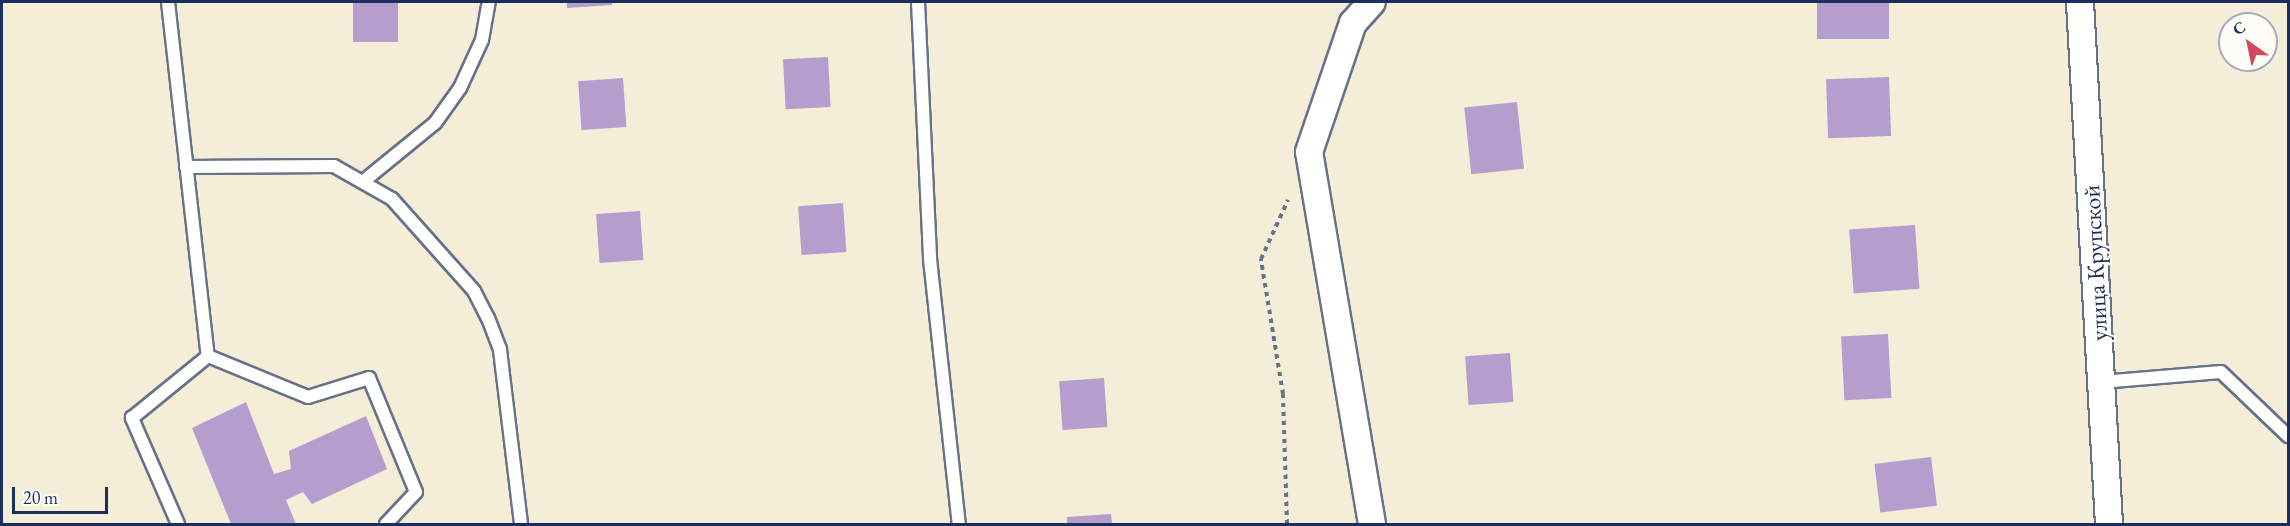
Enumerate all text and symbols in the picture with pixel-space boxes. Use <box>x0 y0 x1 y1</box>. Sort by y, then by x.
north arrow <box>2218 12 2278 72</box>
text: С <box>2229 16 2249 40</box>
street label: улица Крупской <box>2077 184 2113 342</box>
scale bar <box>15 475 111 513</box>
text: 20 m <box>23 486 58 509</box>

